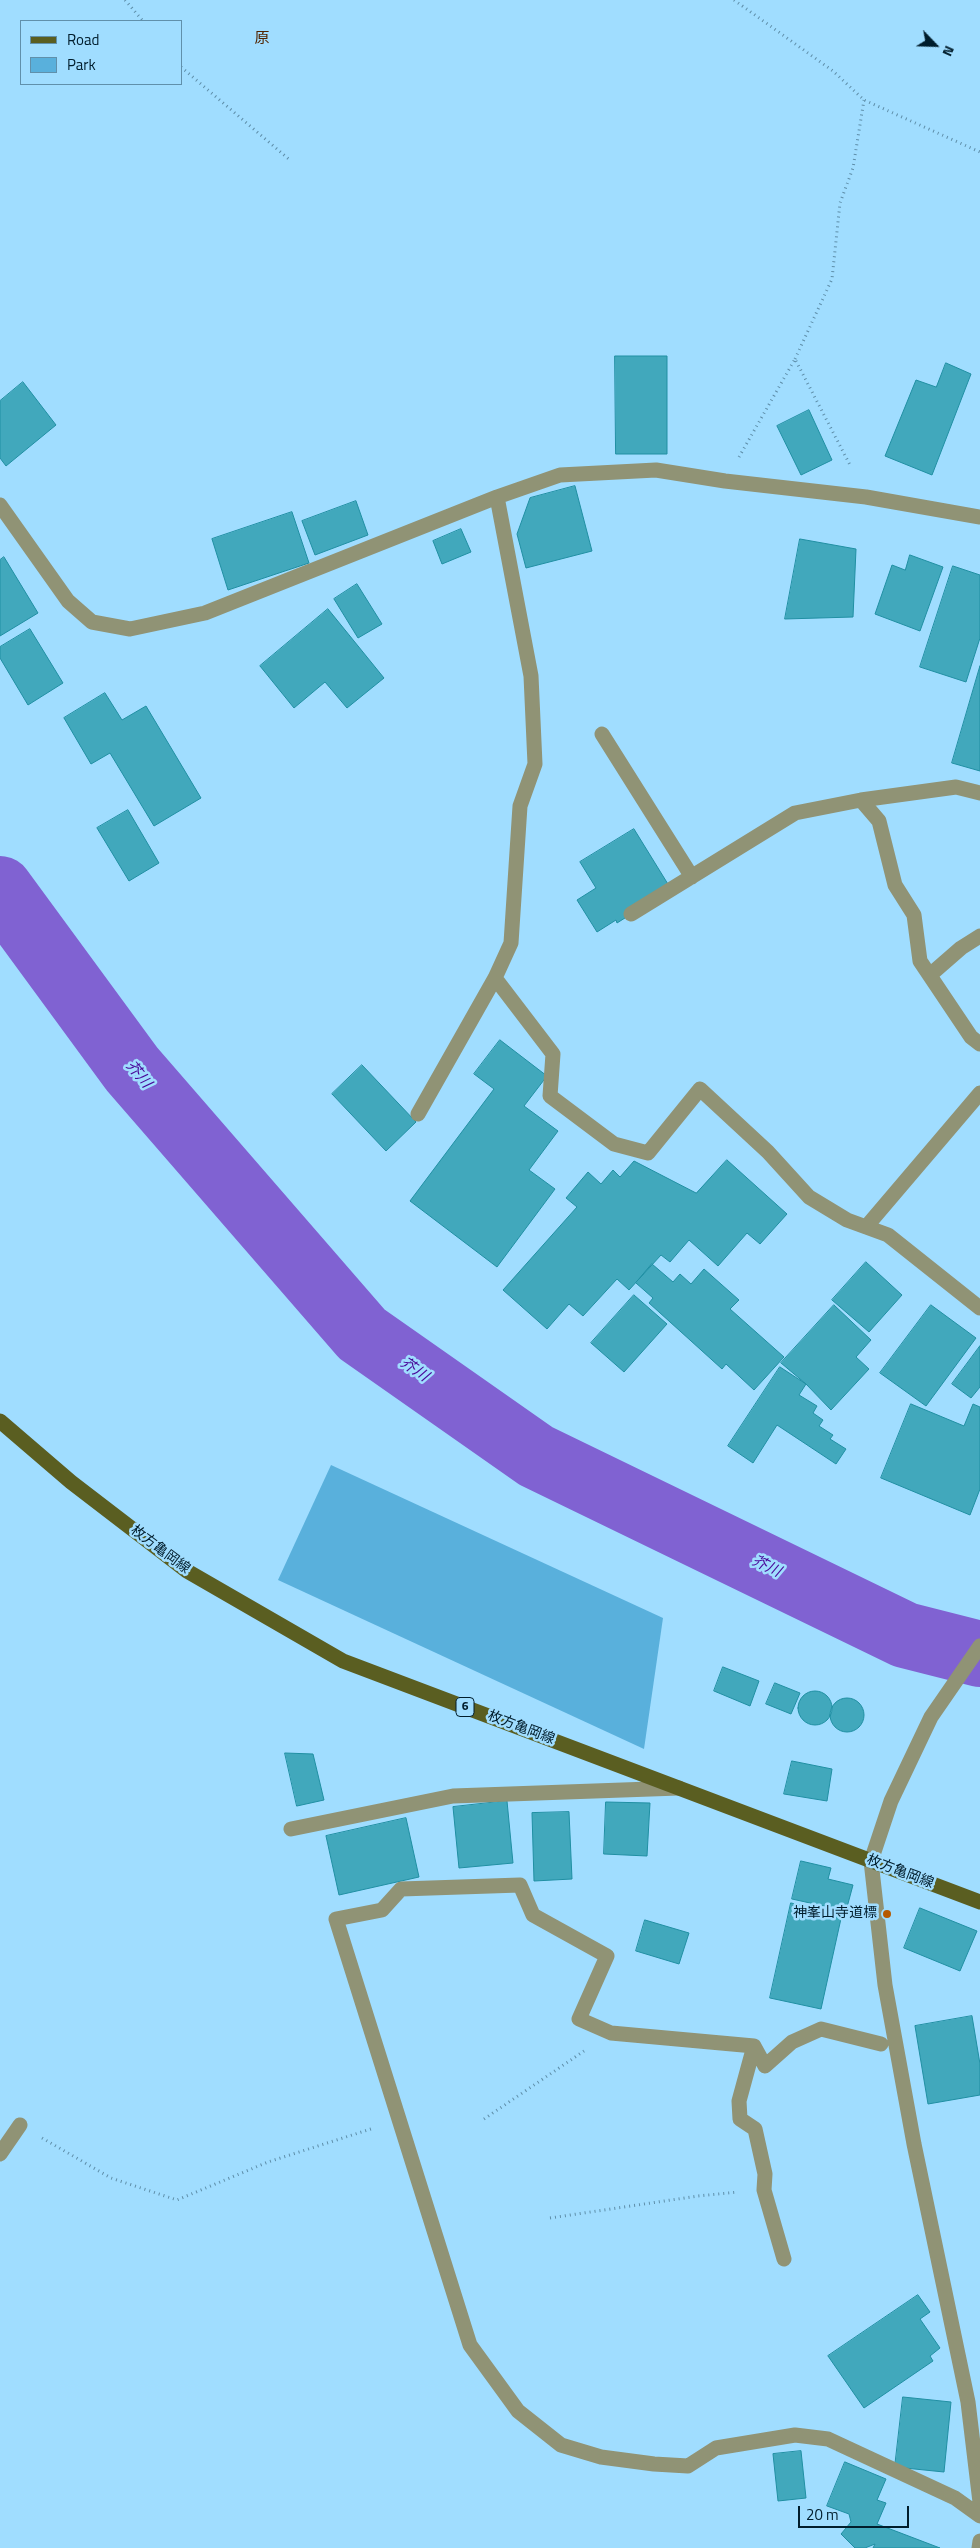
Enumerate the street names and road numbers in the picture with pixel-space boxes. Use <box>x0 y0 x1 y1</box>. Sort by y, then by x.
street label: 枚方亀岡線 <box>127 1522 193 1578</box>
road number: 6 <box>456 1698 474 1716</box>
street label: 枚方亀岡線 <box>485 1708 557 1748</box>
street label: 枚方亀岡線 <box>864 1852 936 1892</box>

